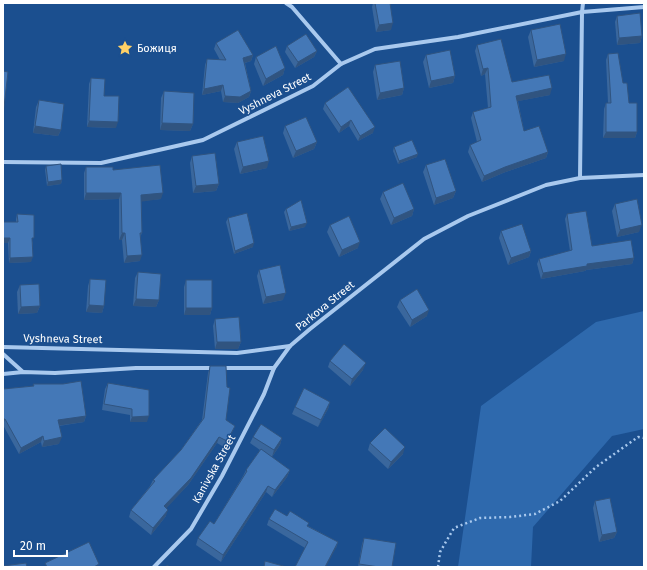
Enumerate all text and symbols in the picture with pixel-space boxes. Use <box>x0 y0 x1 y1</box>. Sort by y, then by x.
place icon: Божиця <box>116 39 134 57</box>
place label: Божиця <box>137 42 177 55</box>
street label: Vyshneva Street <box>237 70 313 118</box>
street label: Parkova Street <box>293 278 357 334</box>
street label: Vyshneva Street <box>23 332 103 346</box>
street label: Kanivska Street <box>190 432 238 506</box>
scale bar <box>14 532 67 558</box>
text: 20 m <box>20 539 46 553</box>

